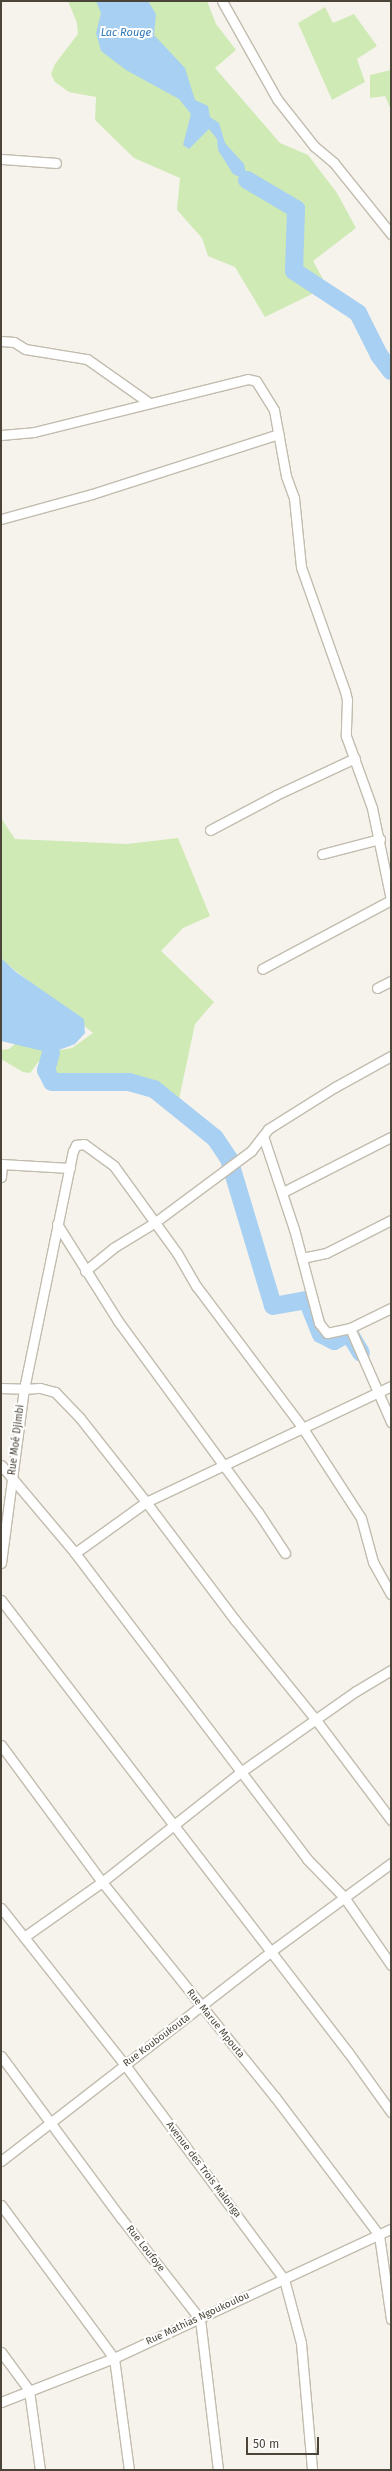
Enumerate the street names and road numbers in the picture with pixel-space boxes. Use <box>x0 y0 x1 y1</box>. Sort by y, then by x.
street label: Rue Moé Djimbi <box>7 1404 27 1476</box>
street label: Rue Marue Mpouta <box>183 1987 247 2061</box>
street label: Rue Kouboukouta <box>121 2012 193 2070</box>
street label: Avenue des Trois Malonga <box>163 2120 243 2220</box>
street label: Rue Loufoye <box>123 2223 167 2275</box>
street label: Rue Mathias Ngoukoulou <box>144 2290 252 2348</box>

